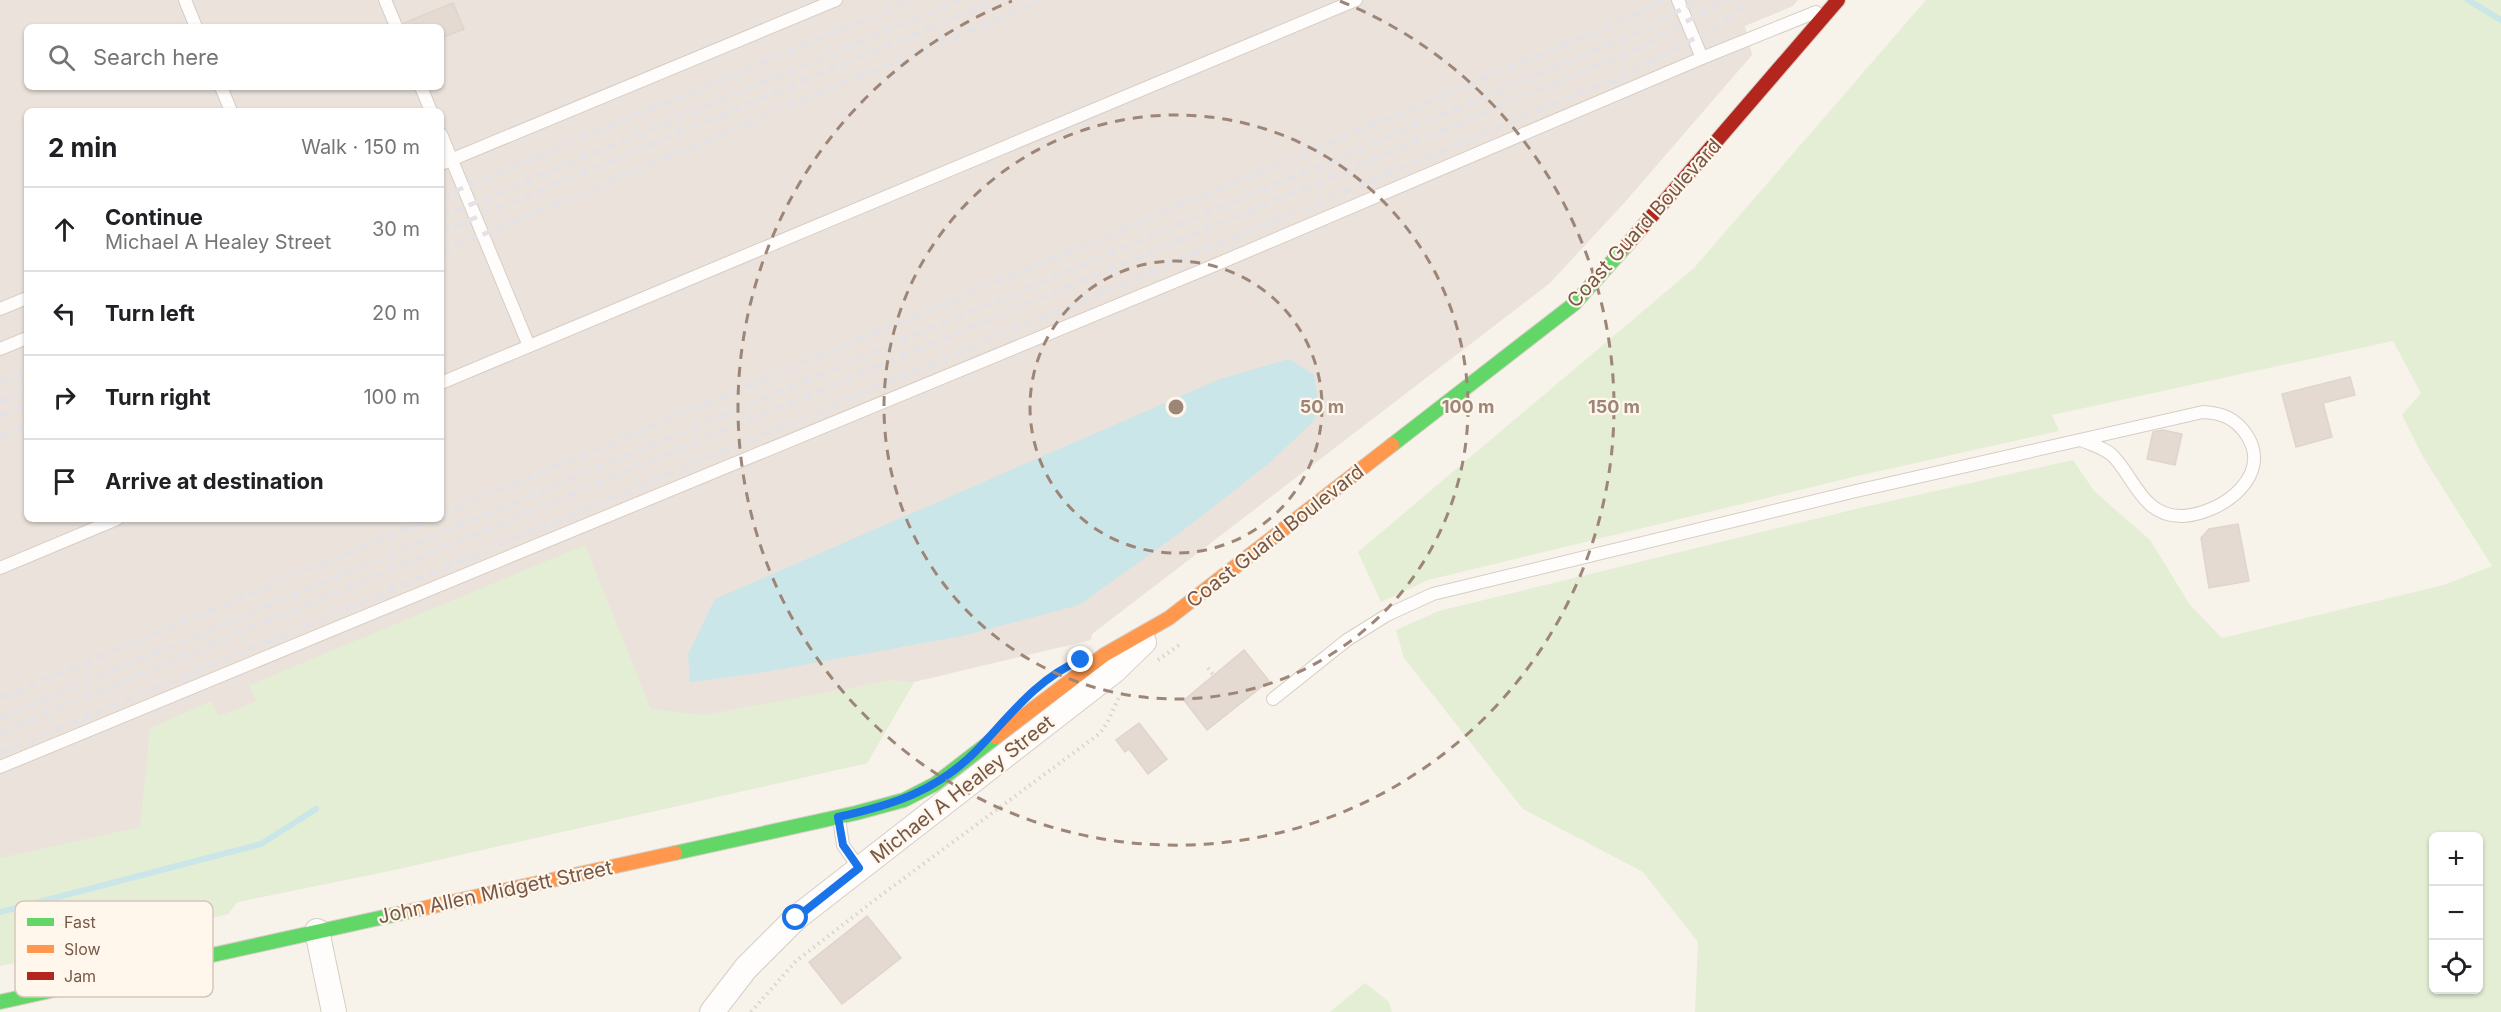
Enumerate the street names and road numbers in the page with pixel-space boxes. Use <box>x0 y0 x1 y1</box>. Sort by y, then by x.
street label: Coast Guard Boulevard <box>1562 134 1726 312</box>
street label: Coast Guard Boulevard <box>1181 459 1369 613</box>
street label: Michael A Healey Street <box>865 710 1059 868</box>
street label: John Allen Midgett Street <box>376 855 615 929</box>

